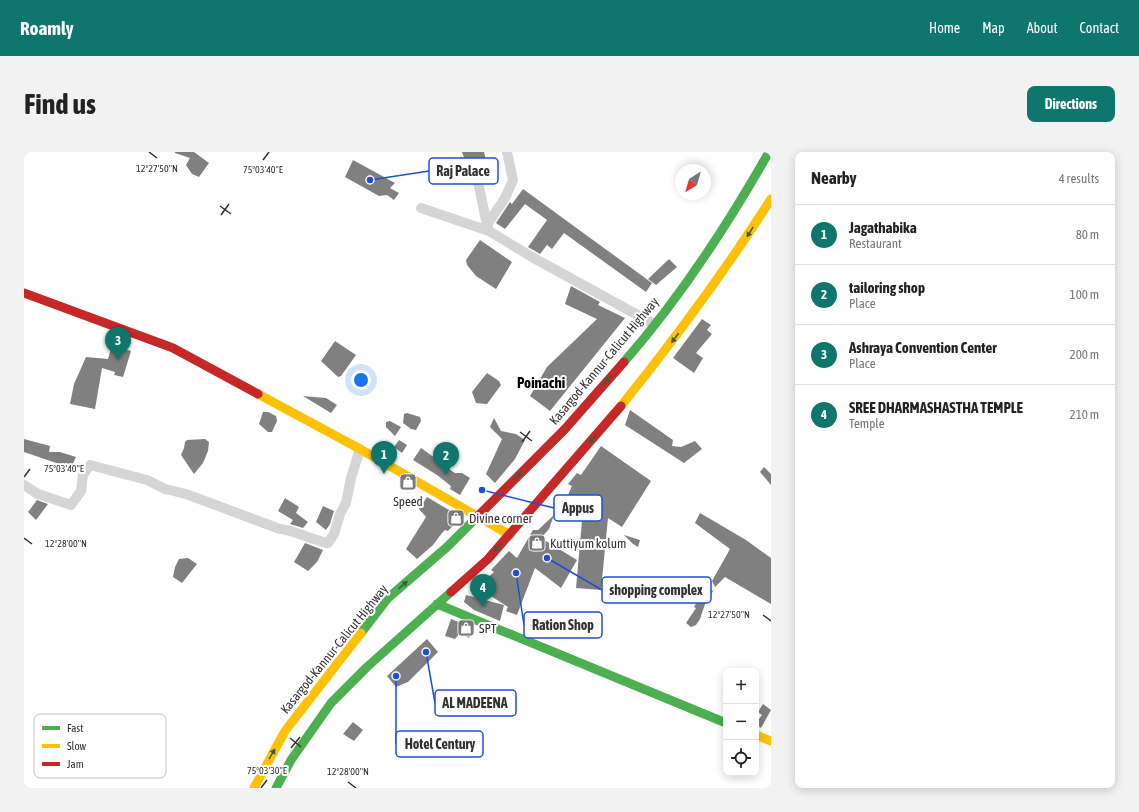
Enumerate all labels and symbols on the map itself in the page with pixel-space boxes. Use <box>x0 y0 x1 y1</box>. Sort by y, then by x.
callout: Raj Palace <box>429 158 498 184</box>
text: 12°27'50"N <box>136 163 178 174</box>
text: Raj Palace <box>436 163 490 179</box>
text: 75°03'40"E <box>243 164 284 175</box>
north arrow <box>675 164 711 200</box>
one-way arrow <box>747 226 754 238</box>
street label: Kasargod-Kannur-Calicut Highway <box>546 294 662 428</box>
pin: 3 <box>105 327 131 360</box>
one-way arrow <box>671 332 679 343</box>
your location <box>351 370 371 390</box>
district label: Poinachi <box>517 374 565 391</box>
one-way arrow <box>602 376 611 387</box>
one-way arrow <box>589 434 598 443</box>
pin: 1 <box>371 441 397 474</box>
pin: 2 <box>433 442 459 475</box>
text: 75°03'40"E <box>44 463 85 474</box>
one-way arrow <box>512 471 522 481</box>
shop icon: Speed <box>398 472 418 492</box>
place label: Speed <box>393 494 423 509</box>
callout: Appus <box>554 495 602 521</box>
text: Appus <box>561 500 594 516</box>
shop icon: Divine corner <box>446 508 466 528</box>
place label: Divine corner <box>469 511 533 526</box>
shop icon: Kuttiyum kolum <box>527 533 547 553</box>
place label: Kuttiyum kolum <box>550 536 626 551</box>
text: 12°28'00"N <box>45 538 87 549</box>
one-way arrow <box>494 542 503 552</box>
pin: 4 <box>470 574 496 607</box>
callout: shopping complex <box>602 577 711 603</box>
one-way arrow <box>398 580 408 590</box>
street label: Kasargod-Kannur-Calicut Highway <box>277 581 391 717</box>
text: shopping complex <box>609 582 703 598</box>
text: 12°27'50"N <box>708 609 750 620</box>
callout: Ration Shop <box>524 612 602 638</box>
text: Ration Shop <box>532 617 594 633</box>
shop icon: SPT <box>456 618 476 638</box>
place label: SPT <box>479 621 497 636</box>
callout: AL MADEENA <box>435 690 516 716</box>
text: AL MADEENA <box>441 695 508 711</box>
legend <box>34 714 166 778</box>
text: Fast <box>67 722 83 734</box>
callout: Hotel Century <box>396 731 483 757</box>
text: Hotel Century <box>405 736 476 752</box>
text: Slow <box>67 740 86 752</box>
one-way arrow <box>269 748 276 760</box>
text: Jam <box>67 758 84 770</box>
text: 75°03'30"E <box>247 765 288 776</box>
text: 12°28'00"N <box>327 766 369 777</box>

